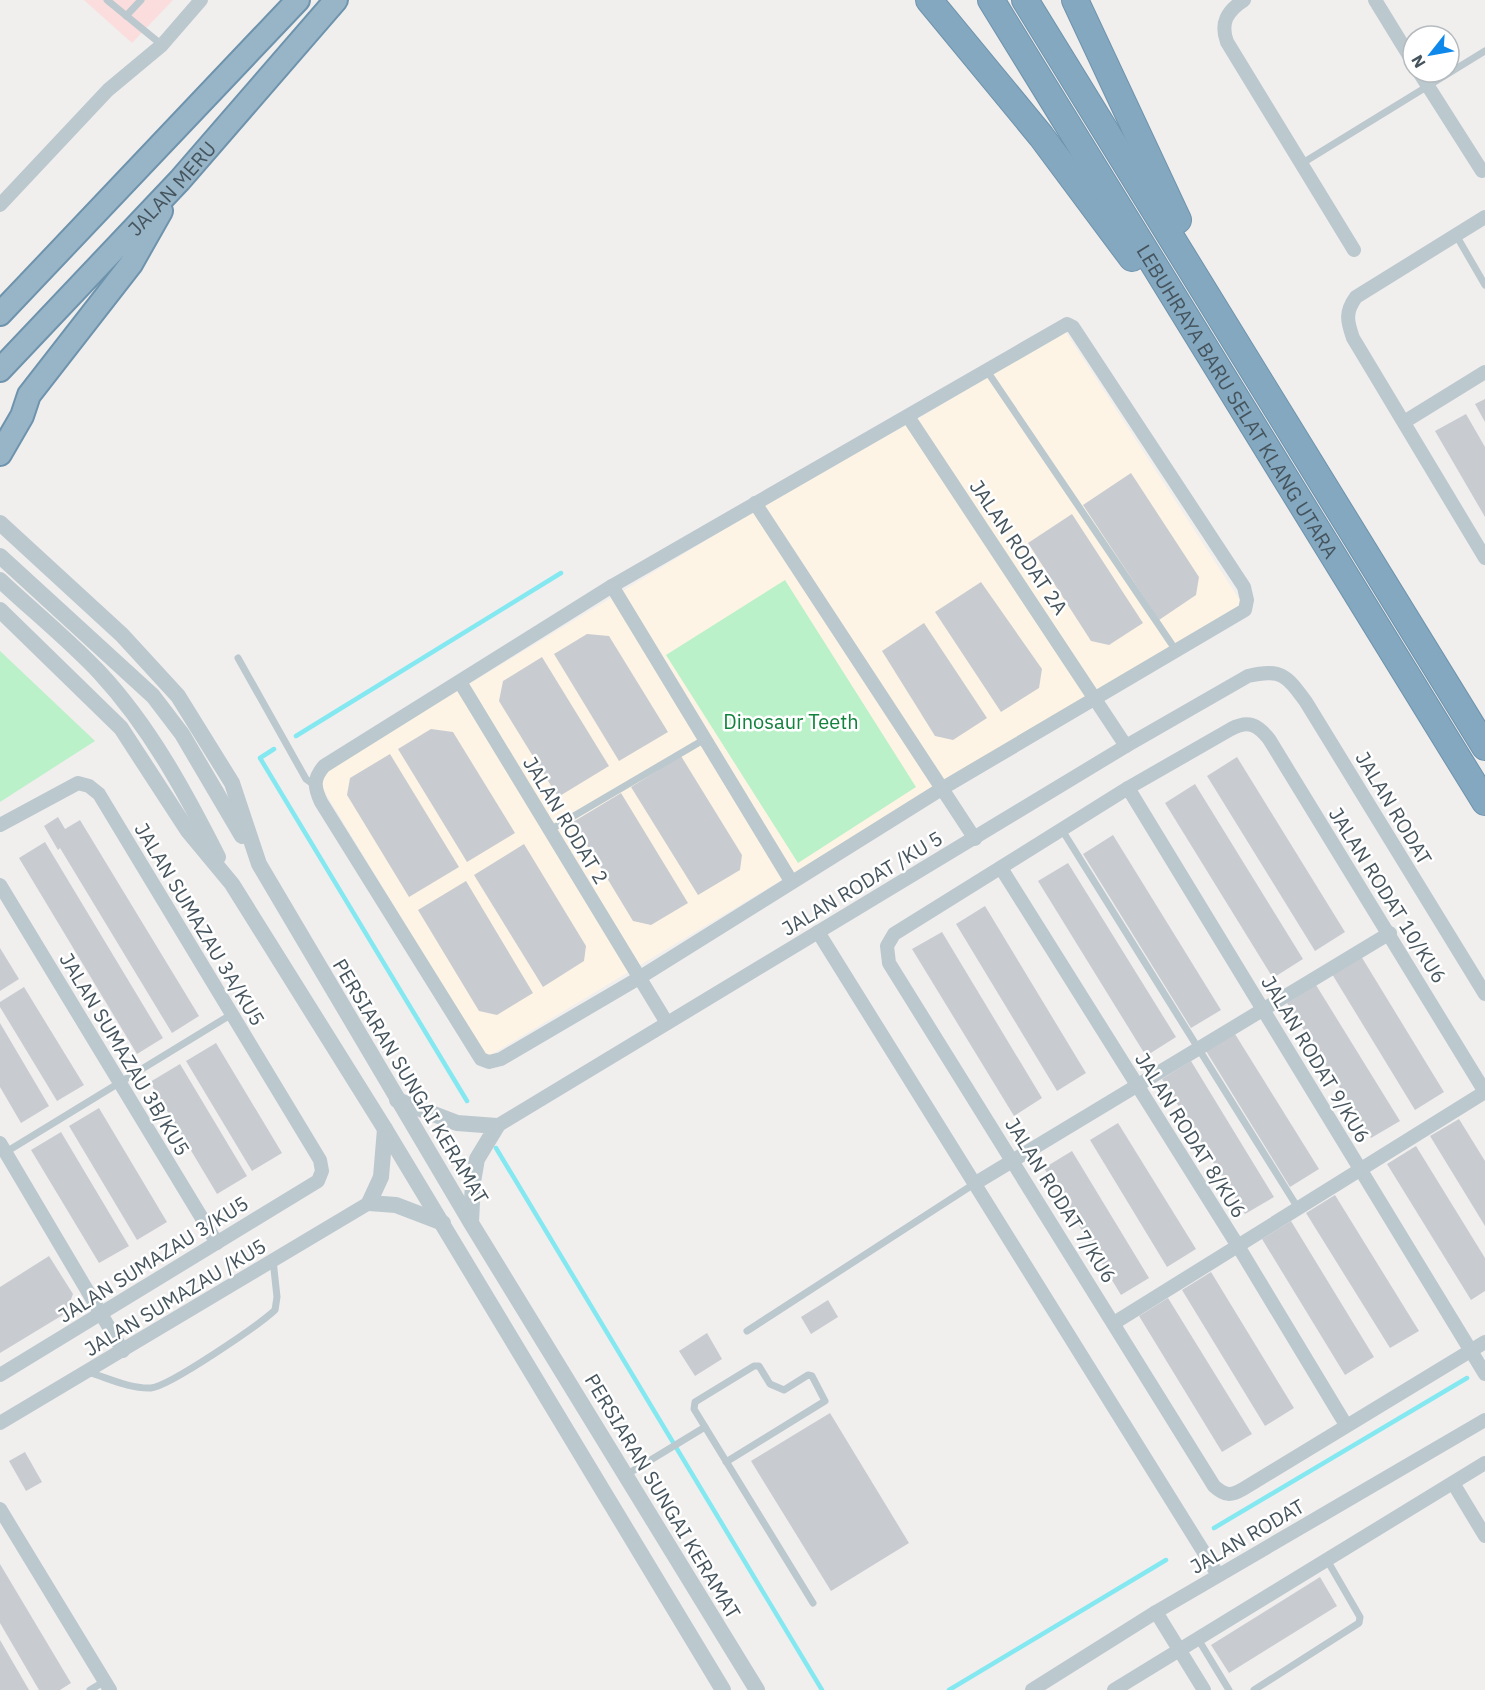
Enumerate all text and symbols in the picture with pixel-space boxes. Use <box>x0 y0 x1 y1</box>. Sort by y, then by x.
north arrow <box>1401 24 1461 84</box>
text: N <box>1407 52 1430 72</box>
street label: JALAN MERU <box>121 135 222 241</box>
street label: LEBUHRAYA BARU SELAT KLANG UTARA <box>1131 239 1345 563</box>
street label: JALAN RODAT 2A <box>964 474 1074 620</box>
park label: Dinosaur Teeth <box>723 708 859 735</box>
street label: JALAN RODAT <box>1349 746 1439 870</box>
street label: JALAN RODAT 2 <box>517 751 615 889</box>
street label: JALAN RODAT 10/KU6 <box>1323 802 1453 988</box>
street label: JALAN SUMAZAU 3A/KU5 <box>129 817 271 1031</box>
street label: JALAN RODAT /KU 5 <box>777 824 947 942</box>
street label: JALAN SUMAZAU 3B/KU5 <box>54 947 196 1161</box>
street label: PERSIARAN SUNGAI KERAMAT <box>327 953 495 1209</box>
street label: JALAN RODAT 9/KU6 <box>1255 970 1377 1148</box>
street label: JALAN RODAT 8/KU6 <box>1129 1047 1253 1223</box>
street label: JALAN RODAT 7/KU6 <box>999 1112 1123 1288</box>
street label: JALAN SUMAZAU 3/KU5 <box>53 1189 253 1329</box>
street label: JALAN SUMAZAU /KU5 <box>79 1232 271 1362</box>
street label: PERSIARAN SUNGAI KERAMAT <box>579 1368 747 1624</box>
street label: JALAN RODAT <box>1185 1492 1309 1580</box>

